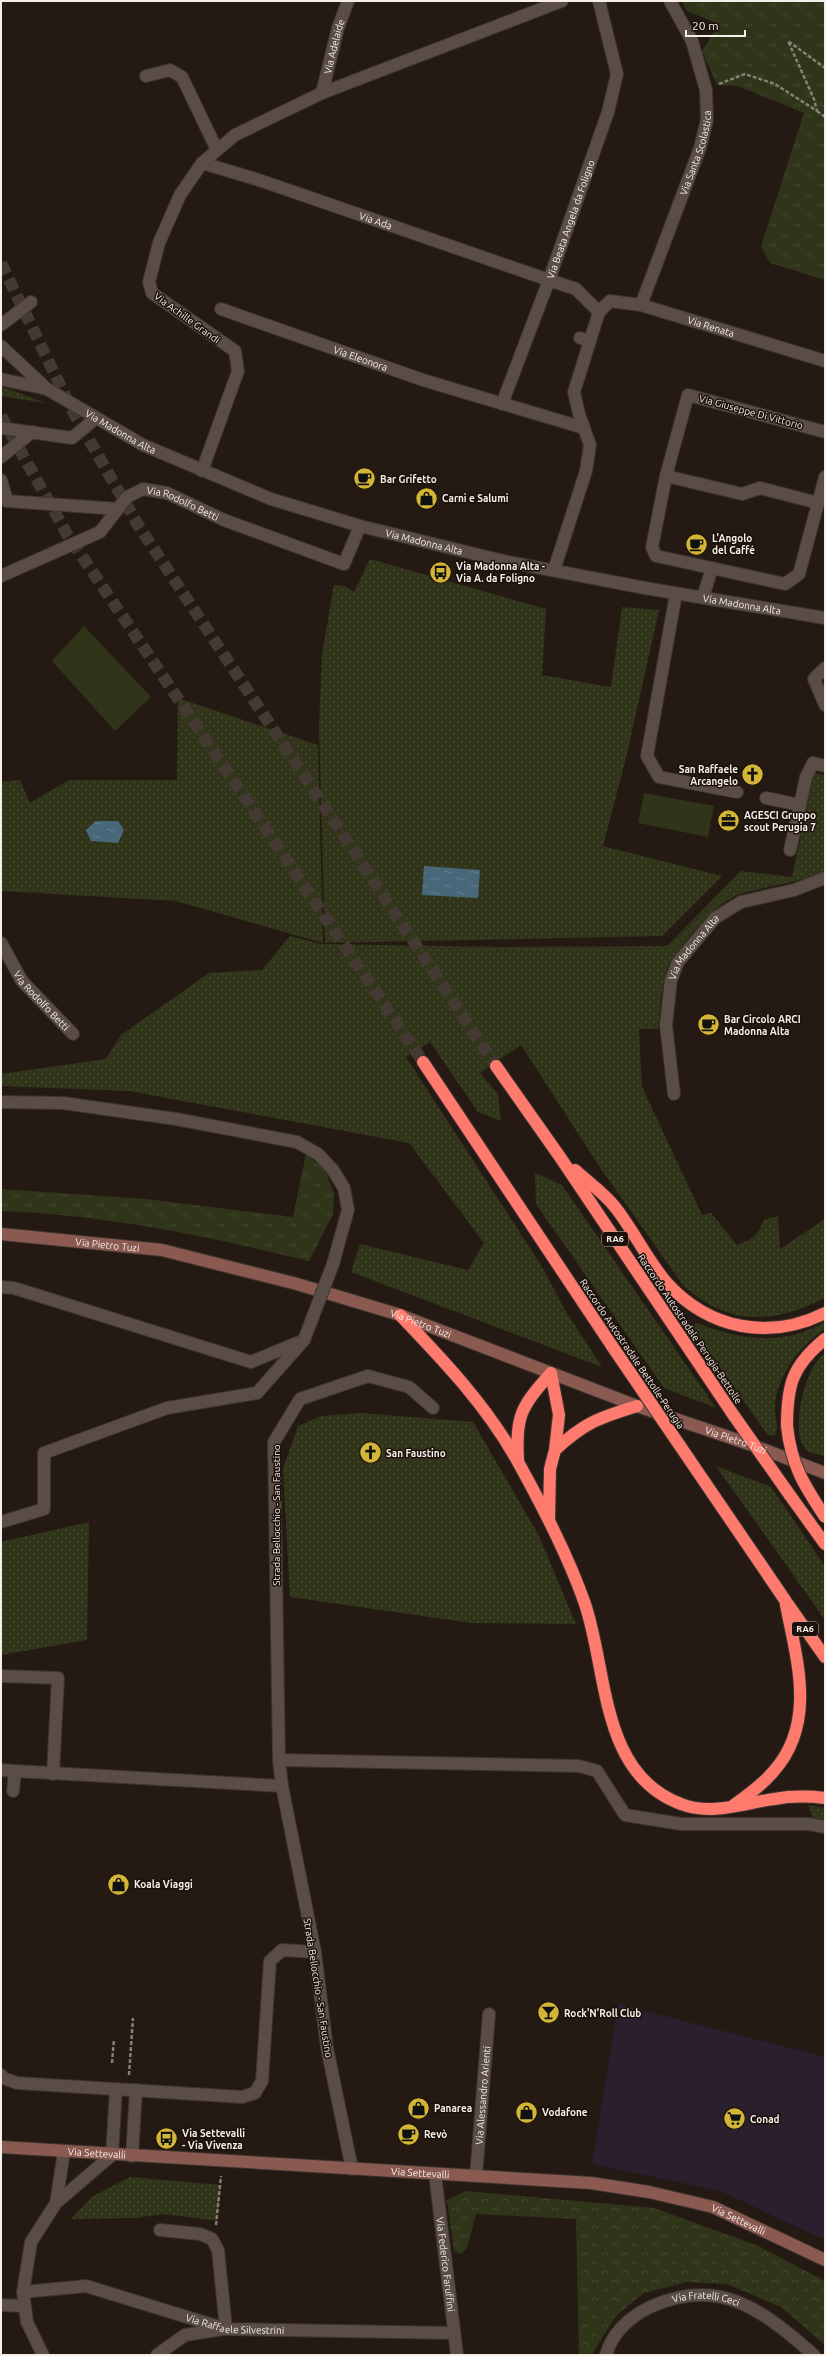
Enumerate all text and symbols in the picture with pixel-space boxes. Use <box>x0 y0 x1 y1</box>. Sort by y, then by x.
scale bar <box>686 12 745 38</box>
street label: Via Adelaide <box>321 18 346 75</box>
text: 20 m <box>692 19 719 32</box>
street label: Via Santa Scolastica <box>677 110 713 196</box>
street label: Via Beata Angela da Foligno <box>544 158 596 280</box>
street label: Via Ada <box>358 210 394 231</box>
street label: Via Achille Grandi <box>152 291 222 345</box>
street label: Via Renata <box>686 314 736 339</box>
street label: Via Eleonora <box>332 343 389 373</box>
street label: Via Giuseppe Di Vittorio <box>698 393 804 431</box>
street label: Via Madonna Alta <box>83 407 158 455</box>
cafe icon: Bar Grifetto <box>352 466 378 492</box>
place label: Bar Grifetto <box>380 474 437 485</box>
street label: Via Rodolfo Betti <box>146 484 221 522</box>
shop icon: Carni e Salumi <box>413 485 439 511</box>
place label: Carni e Salumi <box>442 493 509 504</box>
street label: Via Madonna Alta <box>384 527 464 556</box>
cafe icon: L'Angolo del Caffé <box>684 531 710 557</box>
place label: L'Angolo del Caffé <box>712 533 755 556</box>
bus stop icon: Via Madonna Alta - Via A. da Foligno <box>427 559 453 585</box>
place label: Via Madonna Alta - Via A. da Foligno <box>456 561 546 584</box>
street label: Via Madonna Alta <box>702 592 782 616</box>
church icon: San Raffaele Arcangelo <box>740 762 766 788</box>
place label: San Raffaele Arcangelo <box>679 763 738 787</box>
office icon: AGESCI Gruppo scout Perugia 7 <box>715 808 741 834</box>
place label: AGESCI Gruppo scout Perugia 7 <box>744 810 816 833</box>
street label: Via Madonna Alta <box>666 912 720 981</box>
street label: Via Rodolfo Betti <box>12 969 72 1032</box>
cafe icon: Bar Circolo ARCI Madonna Alta <box>696 1012 722 1038</box>
place label: Bar Circolo ARCI Madonna Alta <box>724 1014 801 1037</box>
road number: RA6 <box>602 1232 628 1246</box>
street label: Via Pietro Tuzi <box>75 1236 140 1253</box>
street label: Raccordo Autostradale Perugia-Bettolle <box>636 1252 744 1406</box>
street label: Raccordo Autostradale Bettolle-Perugia <box>578 1277 686 1431</box>
street label: Via Pietro Tuzi <box>389 1307 453 1340</box>
street label: Via Pietro Tuzi <box>704 1424 768 1456</box>
church icon: San Faustino <box>357 1440 383 1466</box>
street label: Strada Bellocchio - San Faustino <box>271 1444 282 1586</box>
place label: San Faustino <box>386 1448 446 1459</box>
road number: RA6 <box>792 1622 818 1636</box>
shop icon: Koala Viaggi <box>105 1871 131 1897</box>
place label: Koala Viaggi <box>134 1879 193 1890</box>
street label: Strada Bellocchio - San Faustino <box>302 1917 335 2059</box>
bar icon: Rock'N'Roll Club <box>536 2000 562 2026</box>
place label: Rock'N'Roll Club <box>564 2008 641 2019</box>
street label: Via Alessandro Arienti <box>473 2046 492 2145</box>
shop icon: Panarea <box>406 2095 432 2121</box>
shop icon: Vodafone <box>514 2099 540 2125</box>
place label: Panarea <box>434 2103 472 2114</box>
supermarket icon: Conad <box>722 2106 748 2132</box>
place label: Vodafone <box>542 2107 588 2118</box>
place label: Conad <box>750 2114 780 2125</box>
cafe icon: Revò <box>396 2121 422 2147</box>
bus stop icon: Via Settevalli - Via Vivenza <box>153 2126 179 2152</box>
place label: Via Settevalli - Via Vivenza <box>182 2128 245 2151</box>
place label: Revò <box>424 2129 447 2140</box>
street label: Via Settevalli <box>67 2146 126 2160</box>
street label: Via Settevalli <box>391 2165 450 2180</box>
street label: Via Settevalli <box>710 2202 767 2237</box>
street label: Via Federico Faruffini <box>435 2216 457 2312</box>
street label: Via Fratelli Ceci <box>671 2289 742 2308</box>
street label: Via Raffaele Silvestrini <box>184 2311 284 2336</box>

